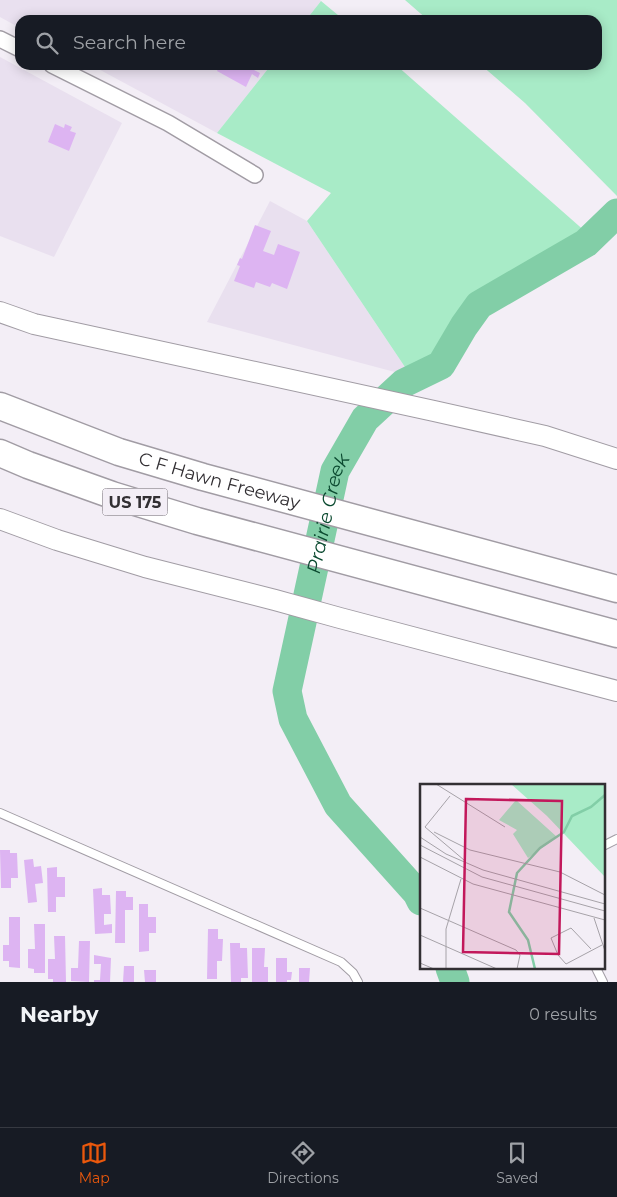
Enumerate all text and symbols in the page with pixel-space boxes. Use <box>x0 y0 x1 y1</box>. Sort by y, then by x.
search box <box>15 15 602 70</box>
icon: search <box>33 29 61 57</box>
text: Search here <box>73 31 186 54</box>
street label: C F Hawn Freeway <box>136 447 303 514</box>
water label: Prairie Creek <box>301 449 355 576</box>
road number: US 175 <box>102 488 168 516</box>
inset map <box>420 784 604 970</box>
text: Nearby <box>20 1002 99 1027</box>
text: 0 results <box>529 1005 597 1024</box>
tab: Map <box>79 1139 110 1187</box>
tab: Directions <box>267 1139 339 1187</box>
tab: Saved <box>496 1139 538 1187</box>

